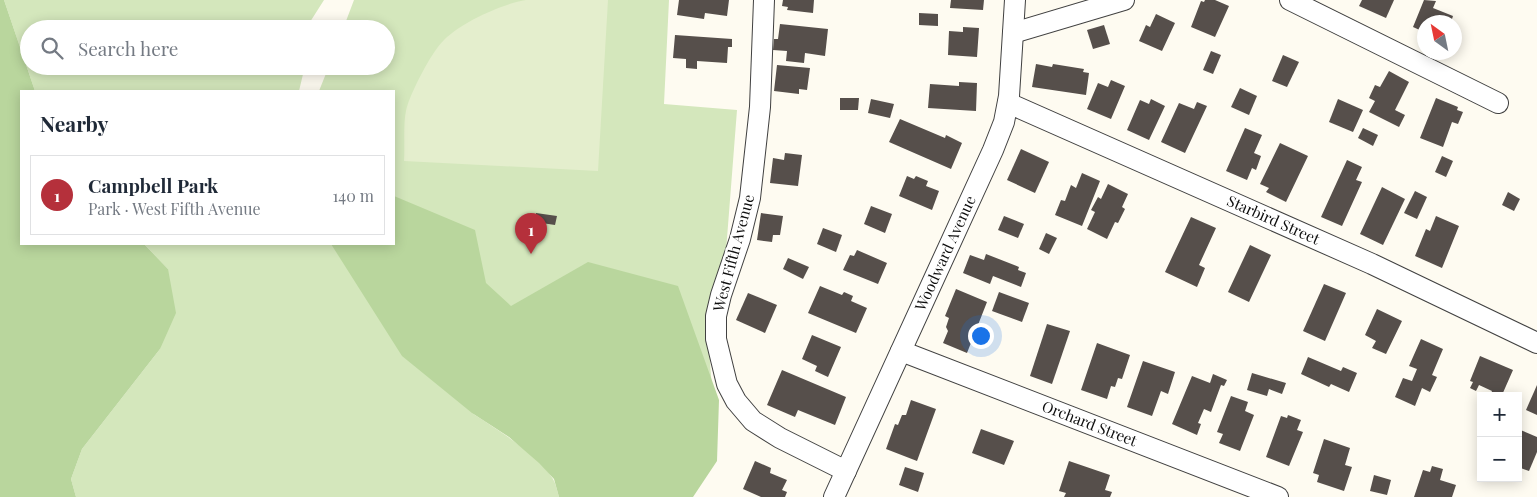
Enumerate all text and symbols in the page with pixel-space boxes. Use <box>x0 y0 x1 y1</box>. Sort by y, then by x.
north arrow <box>1417 15 1462 60</box>
search box <box>20 20 395 75</box>
icon: search <box>38 34 66 62</box>
text: Search here <box>78 35 178 61</box>
text: Nearby <box>40 109 109 137</box>
text: Campbell Park <box>88 172 218 198</box>
text: 1 <box>54 185 60 206</box>
text: 140 m <box>332 185 374 206</box>
street label: Starbird Street <box>1224 190 1324 249</box>
street label: West Fifth Avenue <box>708 192 758 314</box>
street label: Woodward Avenue <box>909 192 980 315</box>
text: Park · West Fifth Avenue <box>88 198 261 219</box>
pin: 1 <box>515 213 547 254</box>
your location <box>968 323 994 349</box>
map controls <box>1477 392 1522 482</box>
button: + <box>1477 392 1522 437</box>
street label: Orchard Street <box>1039 396 1141 451</box>
button: − <box>1477 437 1522 482</box>

